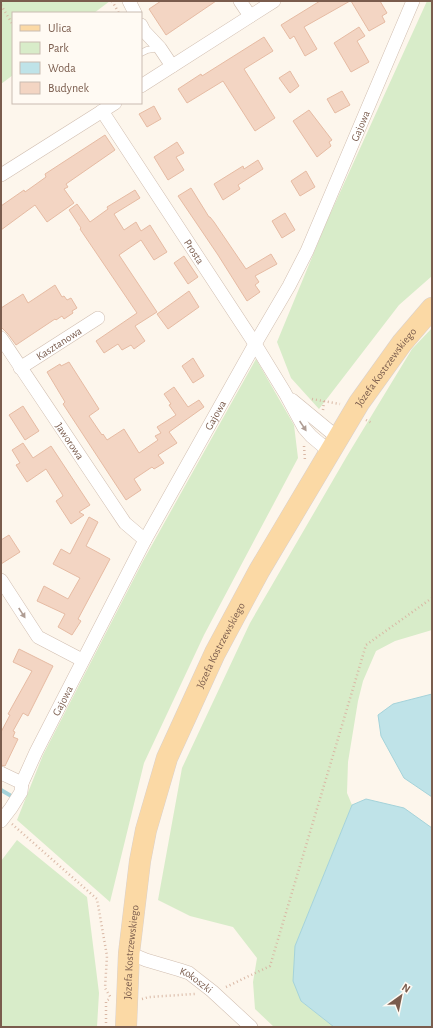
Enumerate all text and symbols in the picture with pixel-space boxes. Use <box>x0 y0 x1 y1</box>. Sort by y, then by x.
legend <box>12 12 142 104</box>
text: Ulica <box>48 22 72 34</box>
text: Park <box>48 42 69 54</box>
text: Woda <box>48 62 76 74</box>
text: Budynek <box>48 82 90 95</box>
street label: Gajowa <box>349 109 371 143</box>
street label: Prosta <box>182 237 206 266</box>
street label: Kasztanowa <box>34 325 83 362</box>
street label: Józefa Kostrzewskiego <box>353 326 418 408</box>
street label: Gajowa <box>202 398 228 432</box>
one-way arrow <box>300 420 307 432</box>
street label: Jaworowa <box>54 421 86 461</box>
street label: Józefa Kostrzewskiego <box>194 600 247 690</box>
one-way arrow <box>18 608 26 618</box>
street label: Gajowa <box>50 684 75 718</box>
street label: Józefa Kostrzewskiego <box>122 904 140 1000</box>
street label: Kokoszki <box>179 965 215 995</box>
north arrow <box>381 976 421 1016</box>
text: N <box>400 981 412 995</box>

